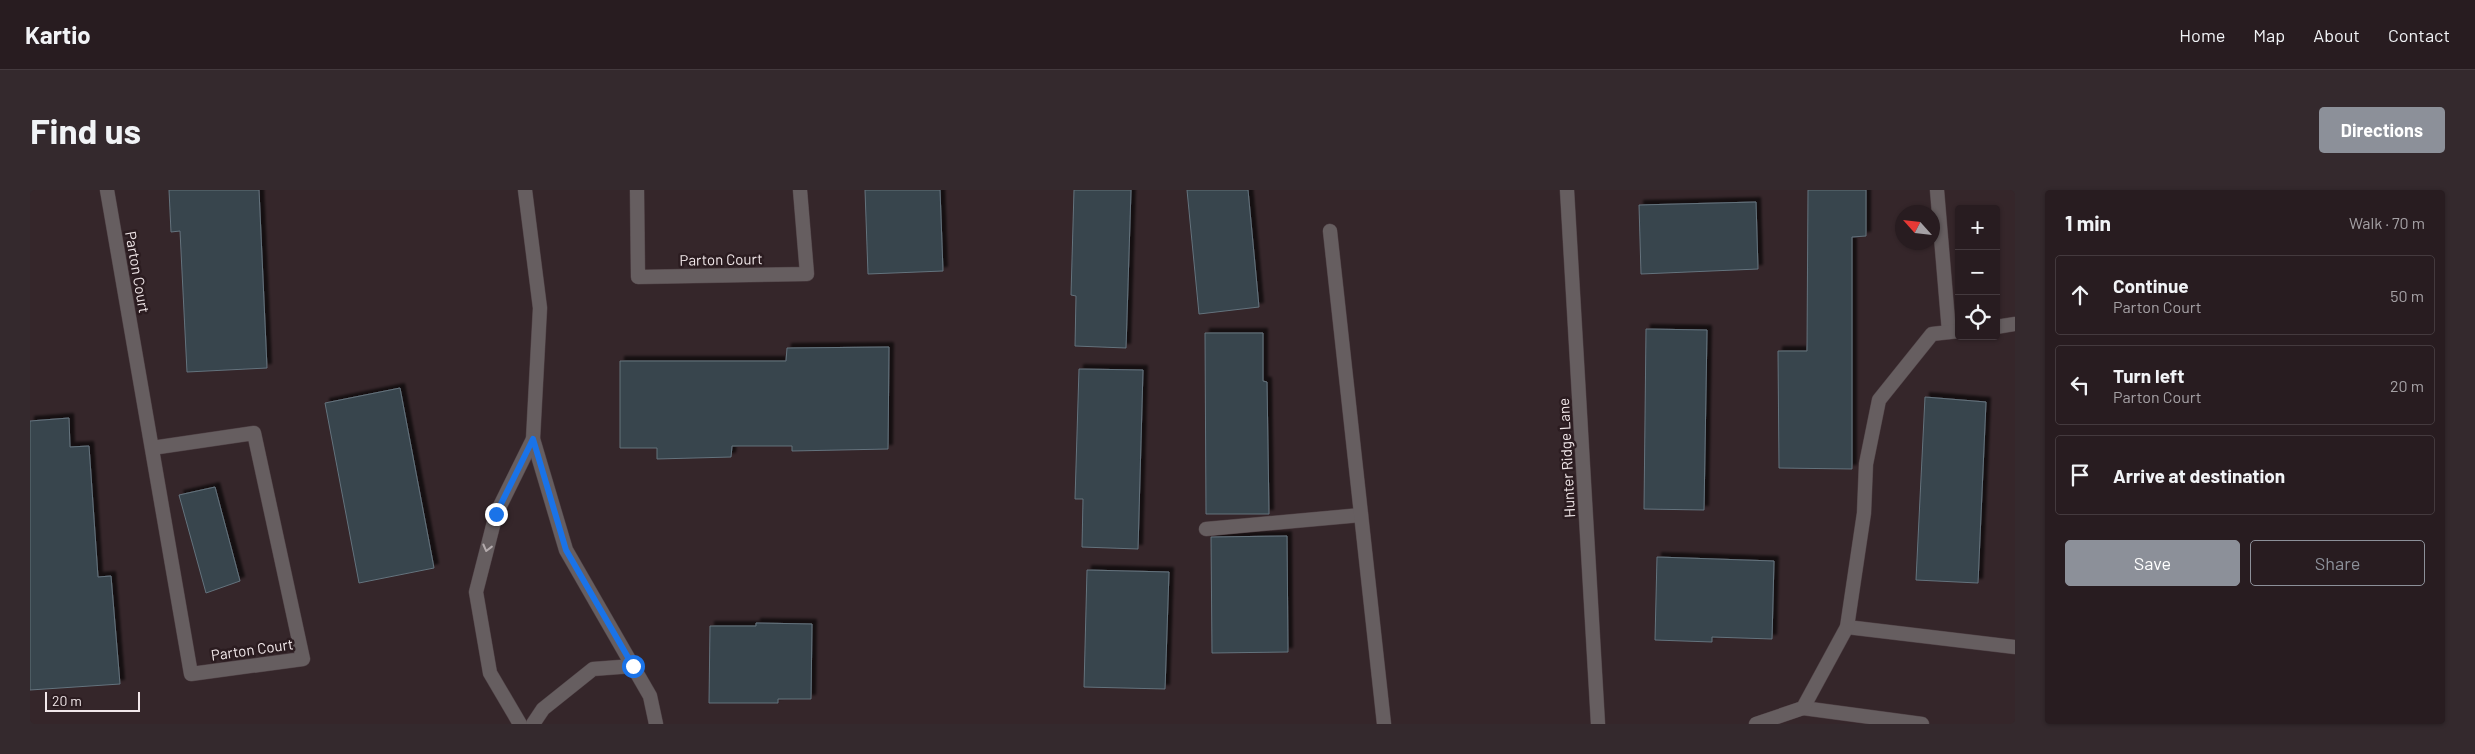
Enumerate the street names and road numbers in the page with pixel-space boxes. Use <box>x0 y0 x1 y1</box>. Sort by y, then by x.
street label: Parton Court <box>122 230 154 314</box>
street label: Parton Court <box>679 249 763 269</box>
street label: Hunter Ridge Lane <box>1554 398 1578 518</box>
street label: Parton Court <box>210 634 294 664</box>

